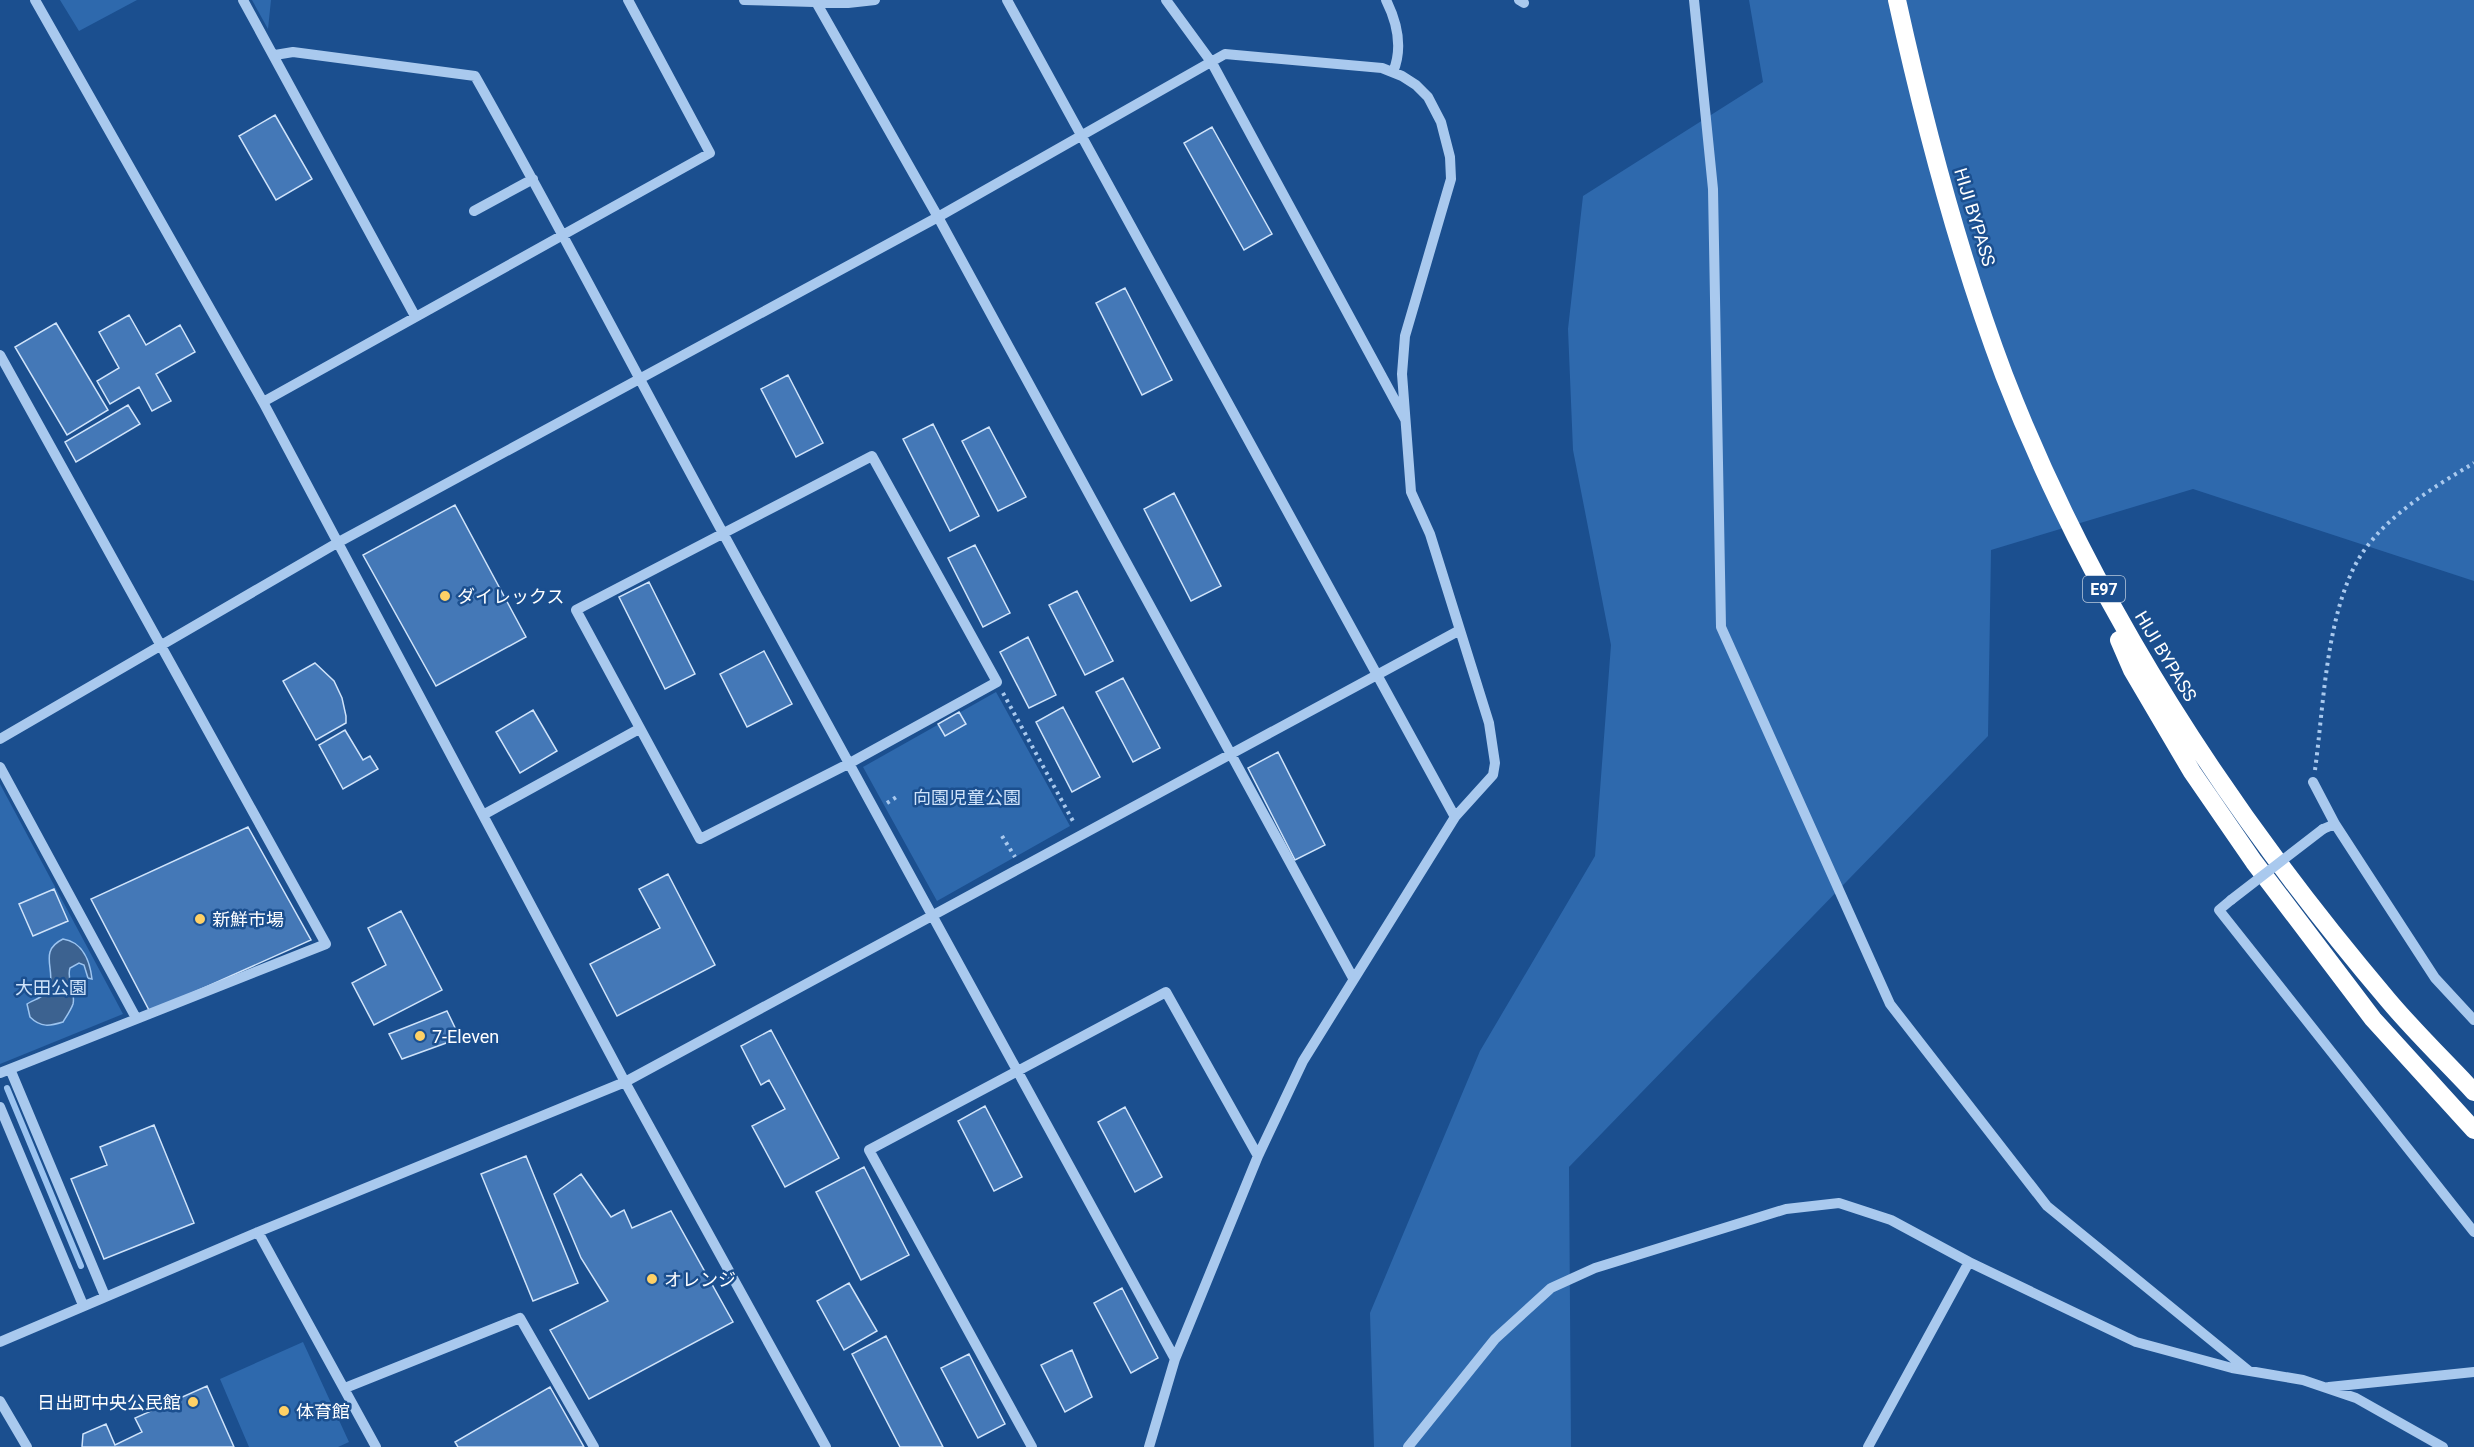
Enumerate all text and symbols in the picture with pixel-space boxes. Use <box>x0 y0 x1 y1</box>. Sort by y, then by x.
street label: HIJI BYPASS <box>1950 165 2000 269</box>
road number: E97 <box>2083 576 2125 602</box>
place label: ダイレックス <box>457 586 564 607</box>
marker: ダイレックス <box>438 589 452 603</box>
street label: HIJI BYPASS <box>2131 607 2201 705</box>
park label: 向園児童公園 <box>913 787 1021 808</box>
place label: 新鮮市場 <box>212 909 284 930</box>
marker: 新鮮市場 <box>193 912 207 926</box>
park label: 大田公園 <box>15 977 87 998</box>
place label: 7-Eleven <box>432 1026 499 1047</box>
marker: 7-Eleven <box>413 1029 427 1043</box>
place label: オレンジ <box>664 1269 736 1290</box>
marker: オレンジ <box>645 1272 659 1286</box>
place label: 日出町中央公民館 <box>37 1392 181 1413</box>
marker: 日出町中央公民館 <box>186 1395 200 1409</box>
place label: 体育館 <box>296 1401 350 1422</box>
marker: 体育館 <box>277 1404 291 1418</box>

